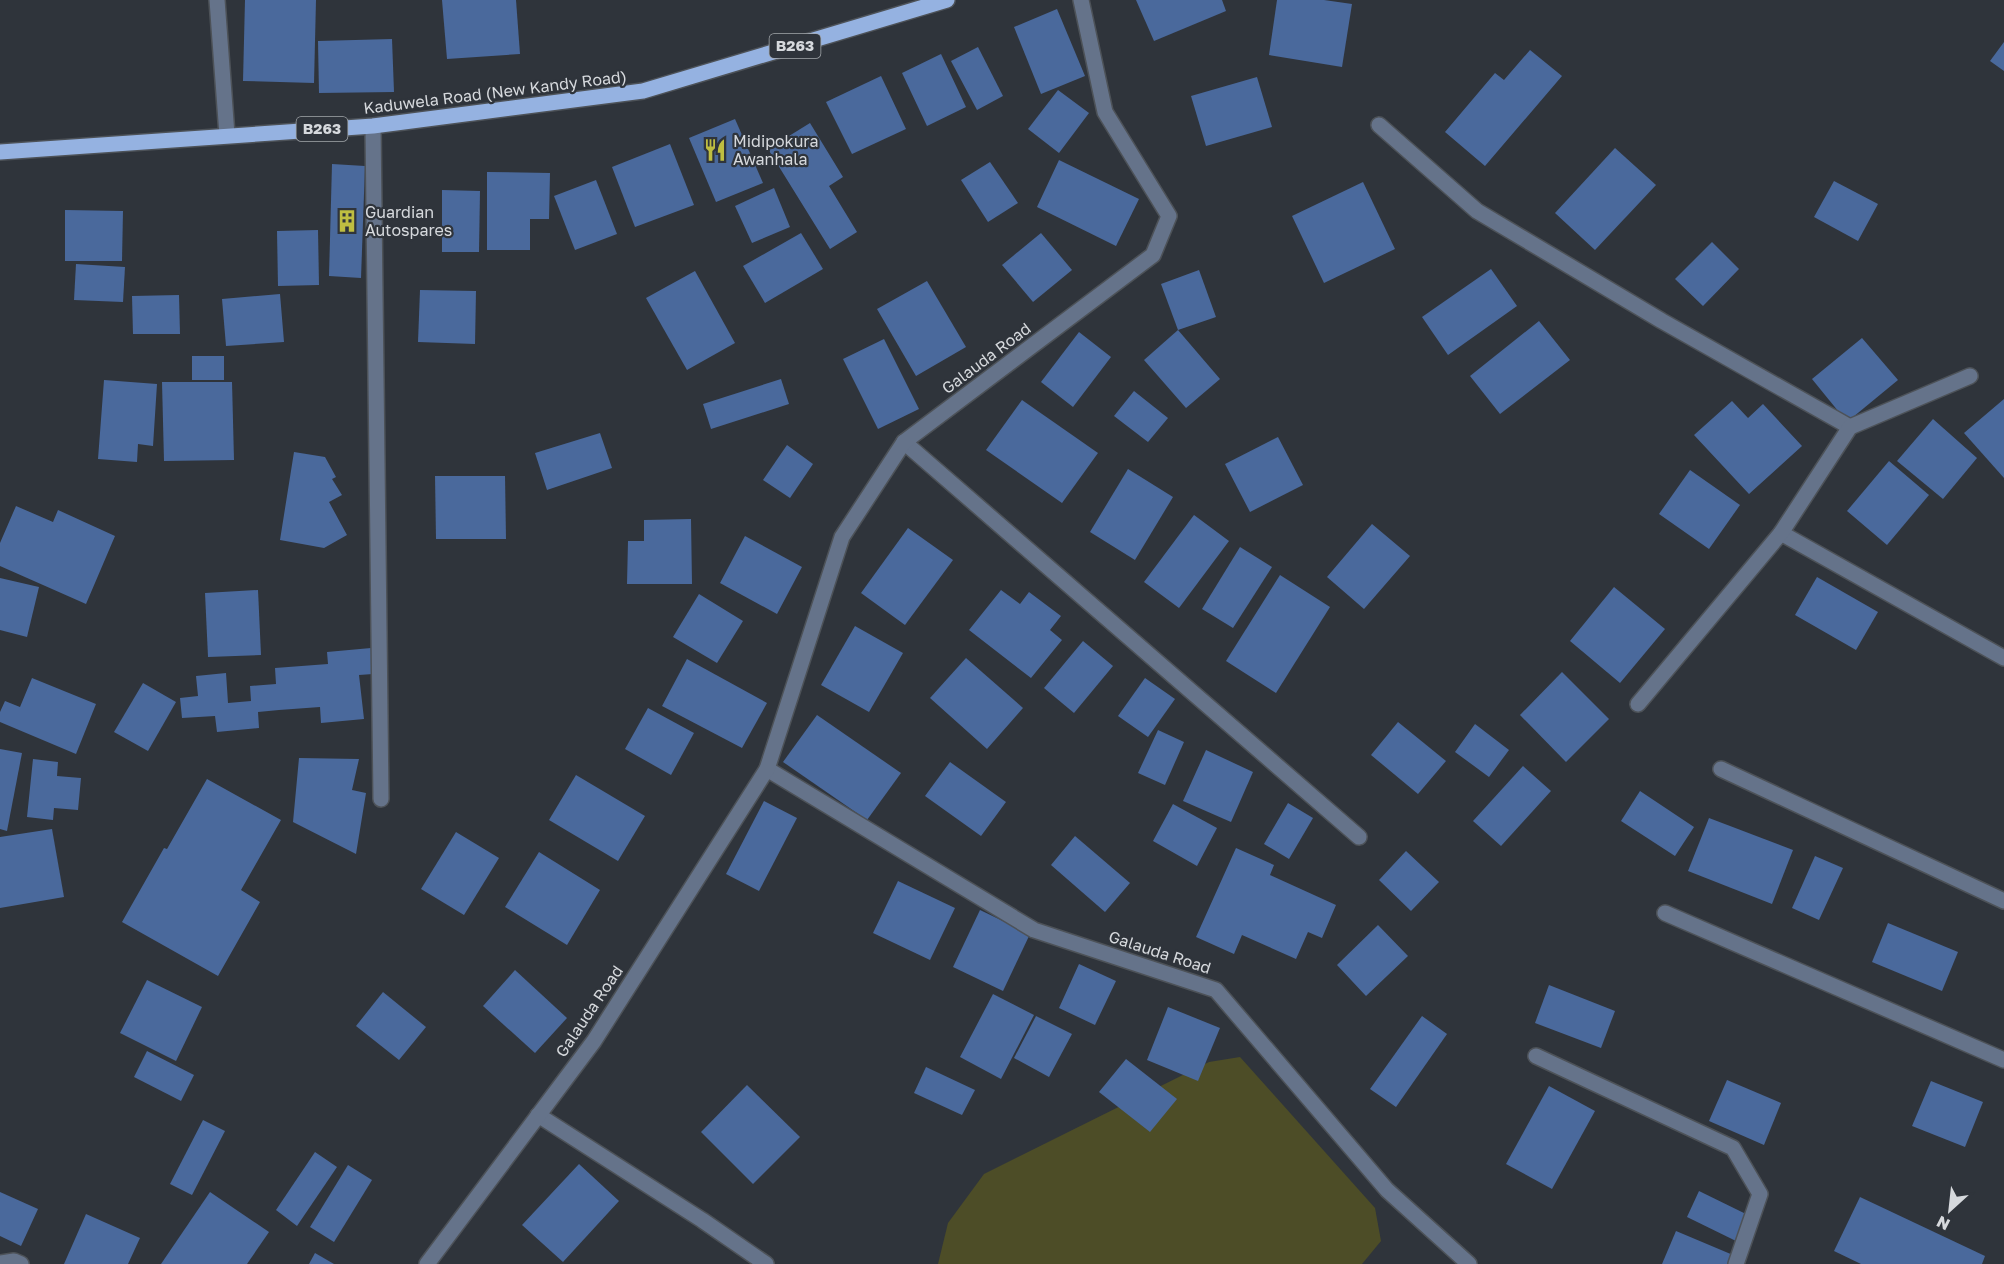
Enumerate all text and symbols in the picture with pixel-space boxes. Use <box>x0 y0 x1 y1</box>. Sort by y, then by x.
road number: B263 <box>770 34 820 58</box>
street label: Kaduwela Road (New Kandy Road) <box>362 66 628 118</box>
road number: B263 <box>296 117 348 141</box>
place label: Midipokura Awanhala <box>733 131 818 169</box>
restaurant icon: Midipokura Awanhala <box>702 137 728 163</box>
place label: Guardian Autospares <box>365 202 452 240</box>
building icon: Guardian Autospares <box>334 208 360 234</box>
street label: Galauda Road <box>938 318 1034 398</box>
street label: Galauda Road <box>1106 926 1214 978</box>
street label: Galauda Road <box>551 961 627 1061</box>
north arrow <box>1920 1180 1980 1240</box>
text: N <box>1933 1212 1953 1235</box>

